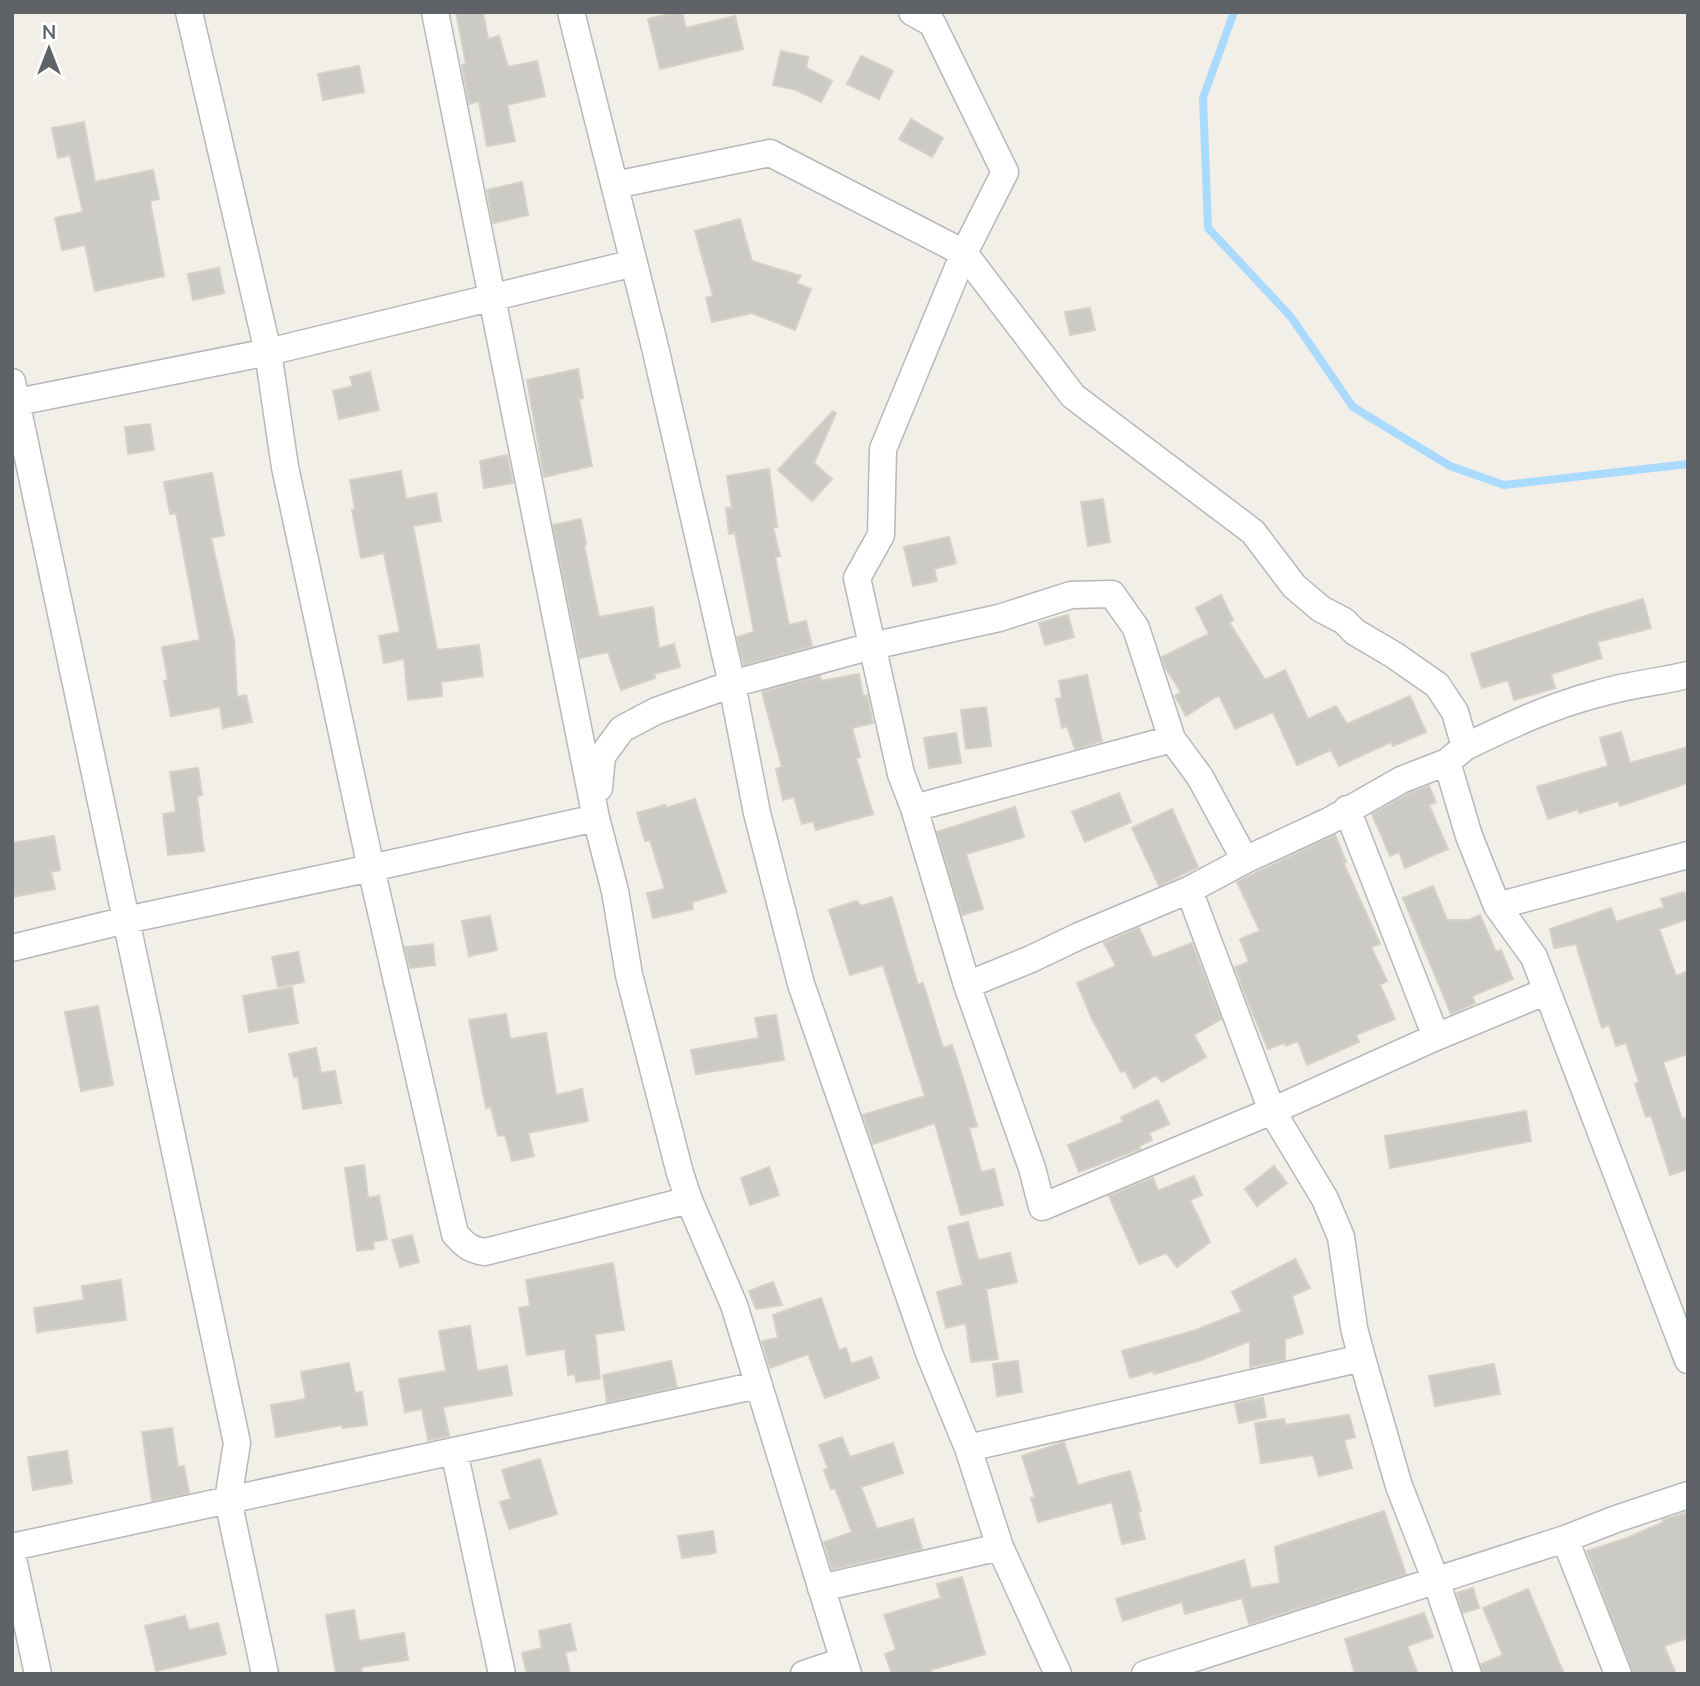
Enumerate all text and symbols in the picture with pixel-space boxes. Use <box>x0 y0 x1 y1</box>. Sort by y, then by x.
north arrow <box>14 14 84 84</box>
text: N <box>42 20 56 46</box>

